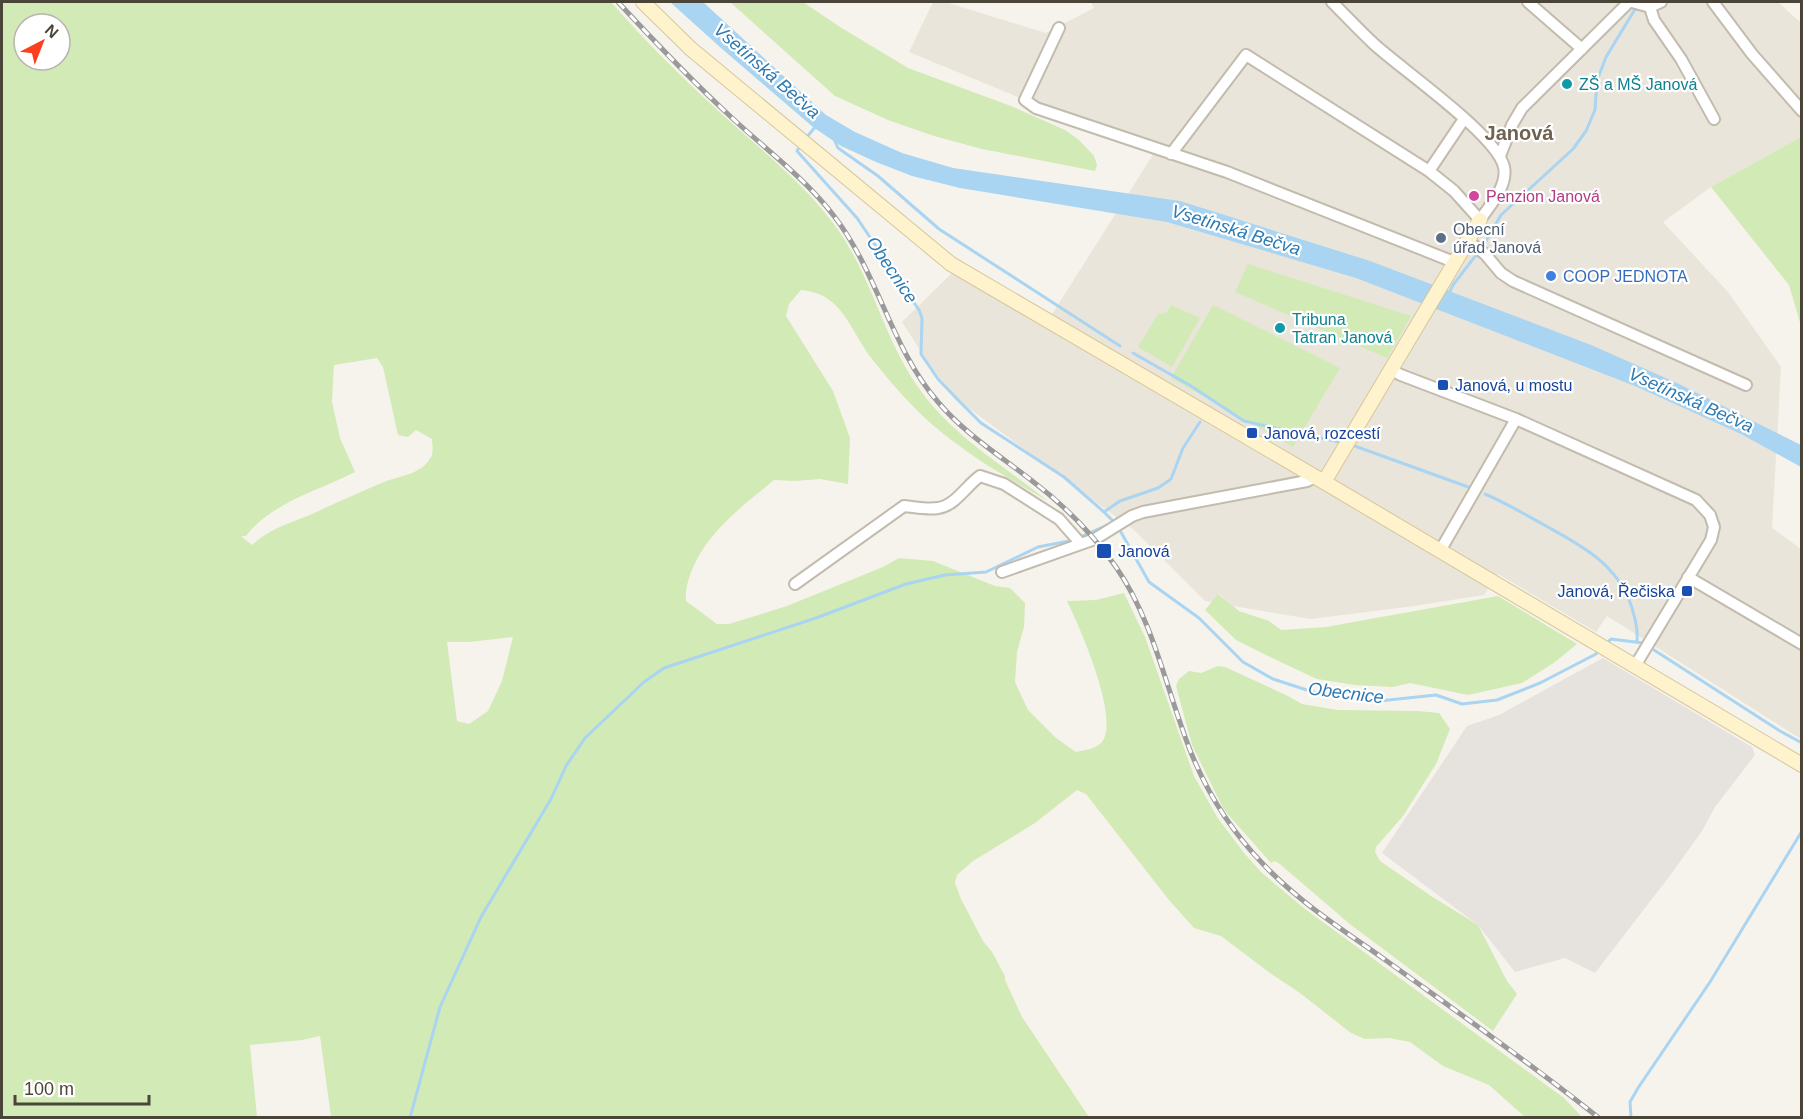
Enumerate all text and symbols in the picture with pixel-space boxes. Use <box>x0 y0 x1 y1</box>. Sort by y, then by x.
north arrow <box>12 12 72 72</box>
water label: Vsetínská Bečva <box>710 19 824 123</box>
text: N <box>42 21 62 41</box>
place label: ZŠ a MŠ Janová <box>1579 75 1697 93</box>
marker: ZŠ a MŠ Janová <box>1560 77 1574 91</box>
district label: Janová <box>1485 122 1554 144</box>
place label: Penzion Janová <box>1486 188 1600 205</box>
marker: Penzion Janová <box>1467 189 1481 203</box>
water label: Vsetínská Bečva <box>1169 201 1303 259</box>
place label: Obecní úřad Janová <box>1453 221 1541 256</box>
marker: Obecní úřad Janová <box>1434 231 1448 245</box>
water label: Obecnice <box>862 233 922 307</box>
place label: COOP JEDNOTA <box>1563 268 1688 285</box>
marker: COOP JEDNOTA <box>1544 269 1558 283</box>
place label: Tribuna Tatran Janová <box>1292 311 1393 346</box>
marker: Tribuna Tatran Janová <box>1273 321 1287 335</box>
water label: Vsetínská Bečva <box>1626 364 1756 436</box>
place label: Janová, u mostu <box>1455 377 1572 394</box>
marker: Janová, u mostu <box>1436 378 1450 392</box>
place label: Janová, rozcestí <box>1264 425 1381 442</box>
marker: Janová, rozcestí <box>1245 426 1259 440</box>
marker: Janová <box>1095 542 1113 560</box>
place label: Janová <box>1118 543 1170 560</box>
place label: Janová, Řečiska <box>1558 582 1675 600</box>
marker: Janová, Řečiska <box>1680 584 1694 598</box>
water label: Obecnice <box>1307 678 1385 708</box>
scale bar <box>15 1068 148 1106</box>
text: 100 m <box>24 1079 74 1099</box>

